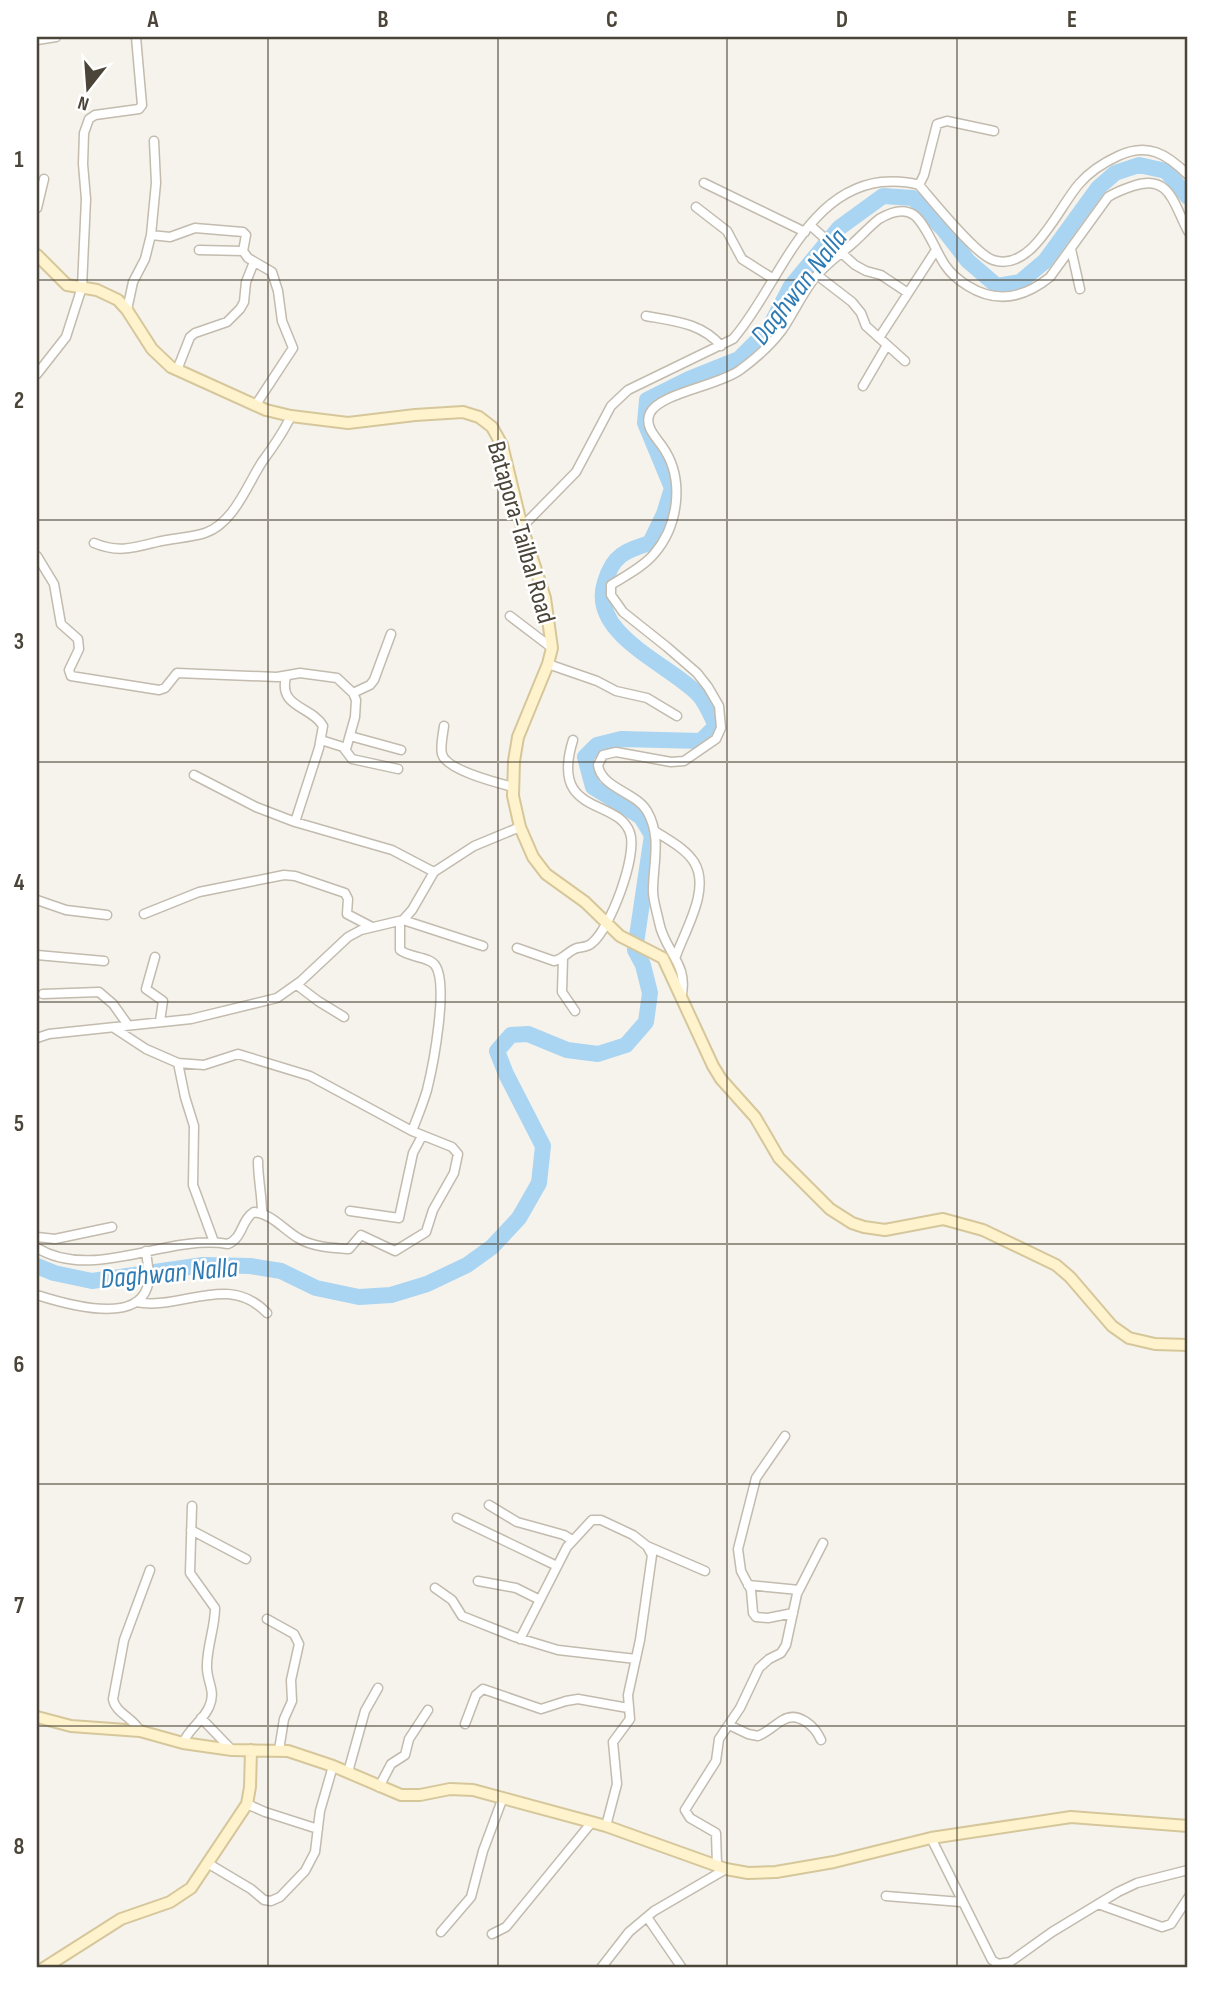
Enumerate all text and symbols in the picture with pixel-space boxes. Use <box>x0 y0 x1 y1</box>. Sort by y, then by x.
text: A <box>147 6 160 34</box>
text: B <box>378 6 389 34</box>
text: C <box>606 6 618 34</box>
text: D <box>836 6 848 34</box>
text: E <box>1067 6 1077 34</box>
north arrow <box>52 52 122 122</box>
text: N <box>75 90 92 115</box>
text: 1 <box>14 146 24 174</box>
water label: Daghwan Nalla <box>744 222 855 351</box>
text: 2 <box>14 387 24 415</box>
street label: Batapora-Tailbal Road <box>480 438 561 627</box>
text: 3 <box>14 628 24 656</box>
text: 4 <box>14 869 25 897</box>
text: 5 <box>14 1110 24 1138</box>
water label: Daghwan Nalla <box>99 1251 240 1296</box>
text: 6 <box>14 1351 24 1379</box>
text: 7 <box>14 1592 24 1620</box>
text: 8 <box>14 1833 25 1861</box>

